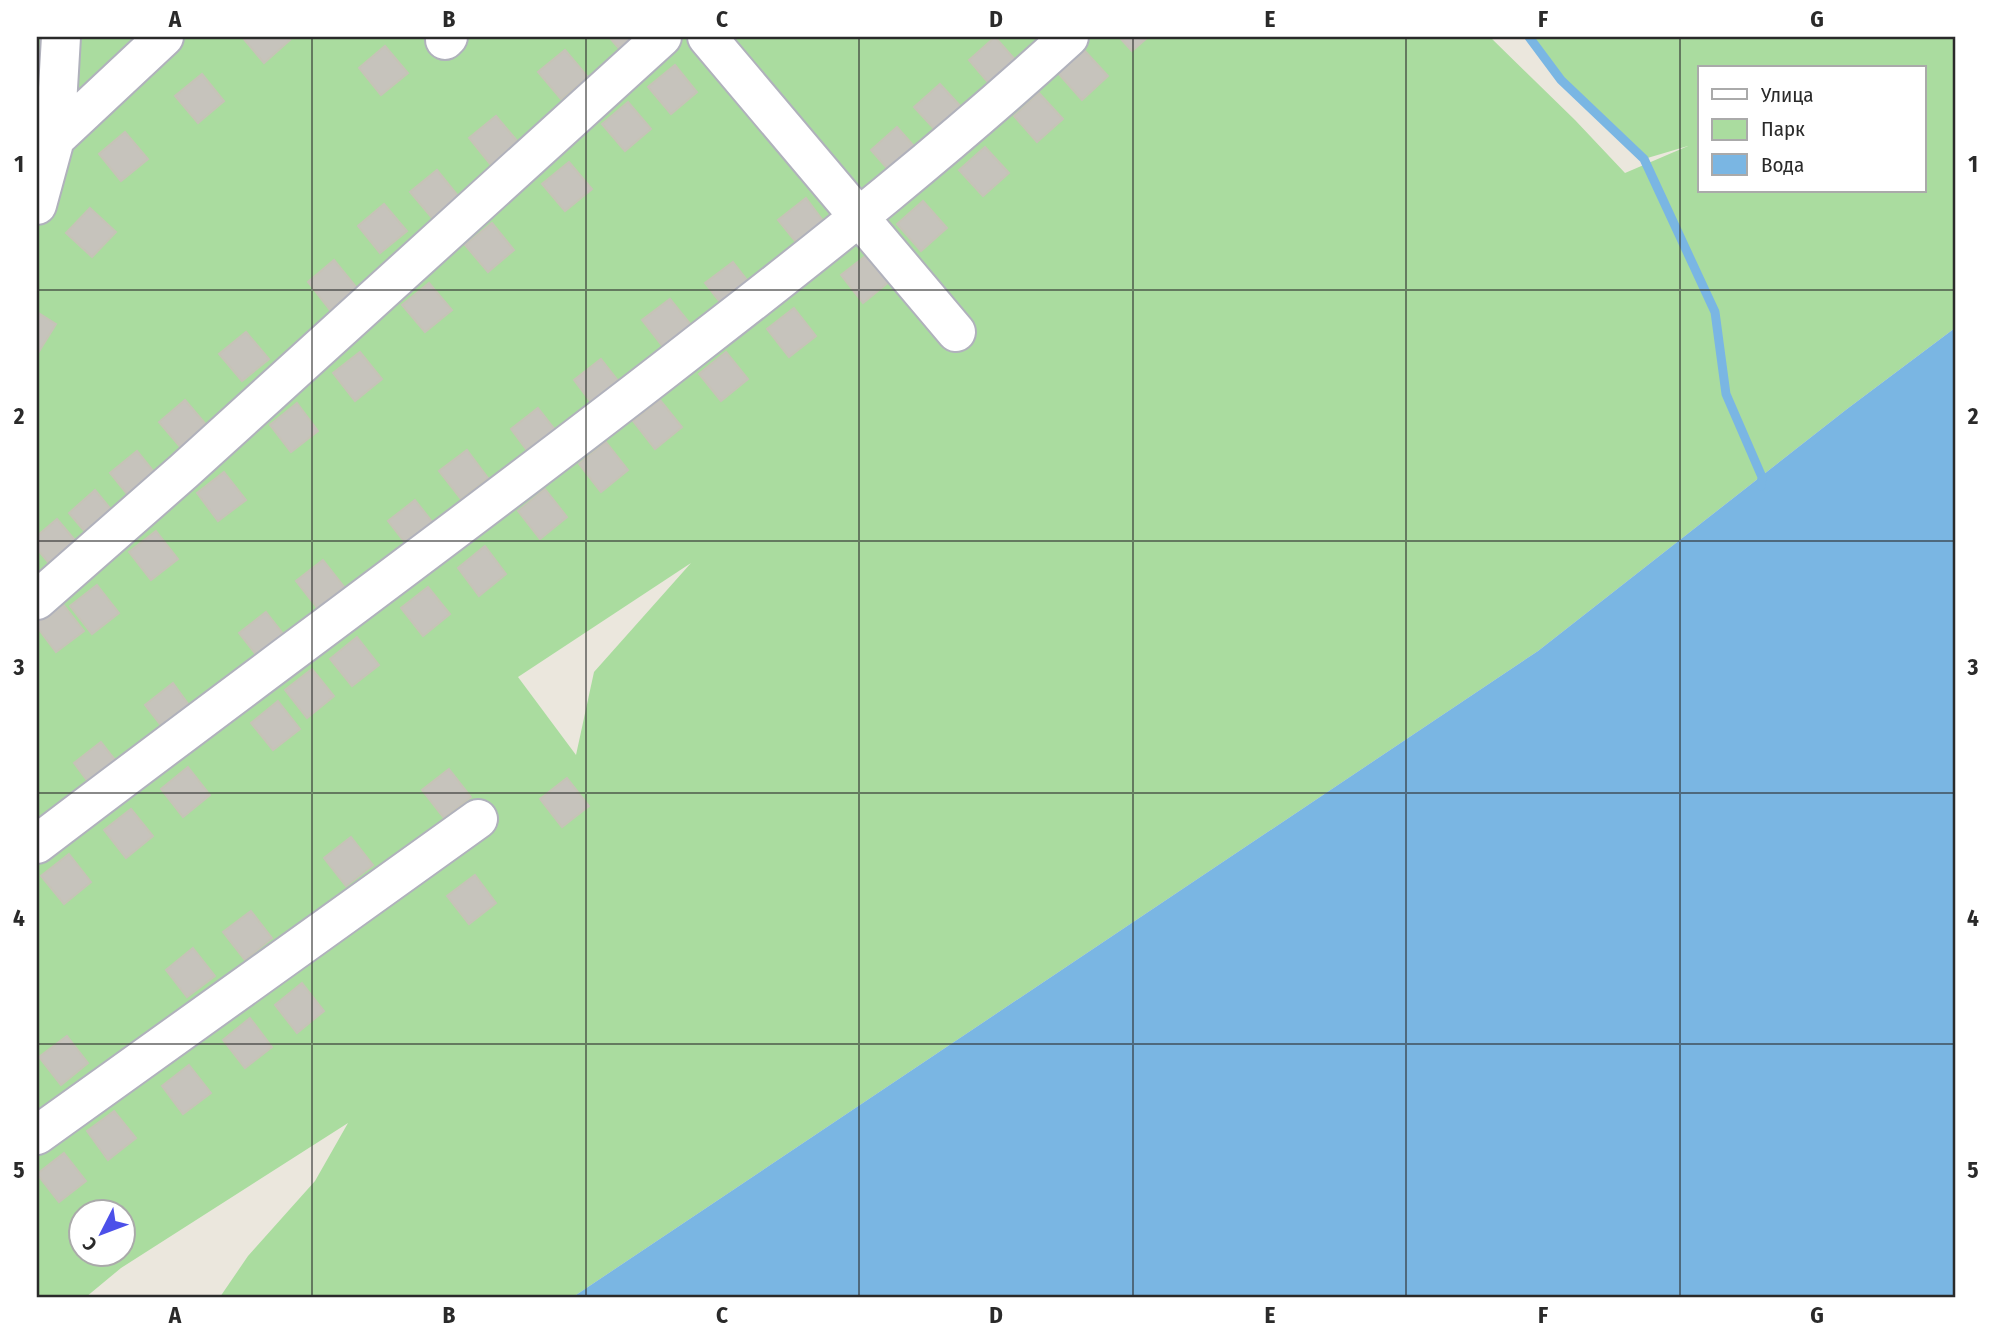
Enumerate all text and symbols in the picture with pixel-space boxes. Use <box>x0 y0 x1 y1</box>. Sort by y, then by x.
text: A <box>168 5 182 33</box>
text: B <box>443 5 456 33</box>
text: C <box>716 5 728 33</box>
text: D <box>989 5 1003 33</box>
text: E <box>1265 5 1276 33</box>
text: F <box>1538 5 1548 33</box>
text: G <box>1810 5 1824 33</box>
legend <box>1698 66 1926 192</box>
text: Улица <box>1760 82 1814 108</box>
text: Парк <box>1761 116 1805 142</box>
text: 1 <box>14 150 24 178</box>
text: 1 <box>1968 150 1978 178</box>
text: Вода <box>1761 152 1804 178</box>
text: 2 <box>13 402 25 430</box>
text: 2 <box>1967 402 1979 430</box>
text: 3 <box>13 653 25 681</box>
text: 3 <box>1967 653 1979 681</box>
text: 4 <box>13 904 25 932</box>
text: 4 <box>1967 904 1979 932</box>
text: 5 <box>13 1156 25 1184</box>
text: 5 <box>1967 1156 1979 1184</box>
north arrow <box>66 1198 136 1268</box>
text: С <box>78 1233 102 1255</box>
text: A <box>168 1301 182 1329</box>
text: B <box>443 1301 456 1329</box>
text: C <box>716 1301 728 1329</box>
text: D <box>989 1301 1003 1329</box>
text: E <box>1265 1301 1276 1329</box>
text: F <box>1538 1301 1548 1329</box>
text: G <box>1810 1301 1824 1329</box>

